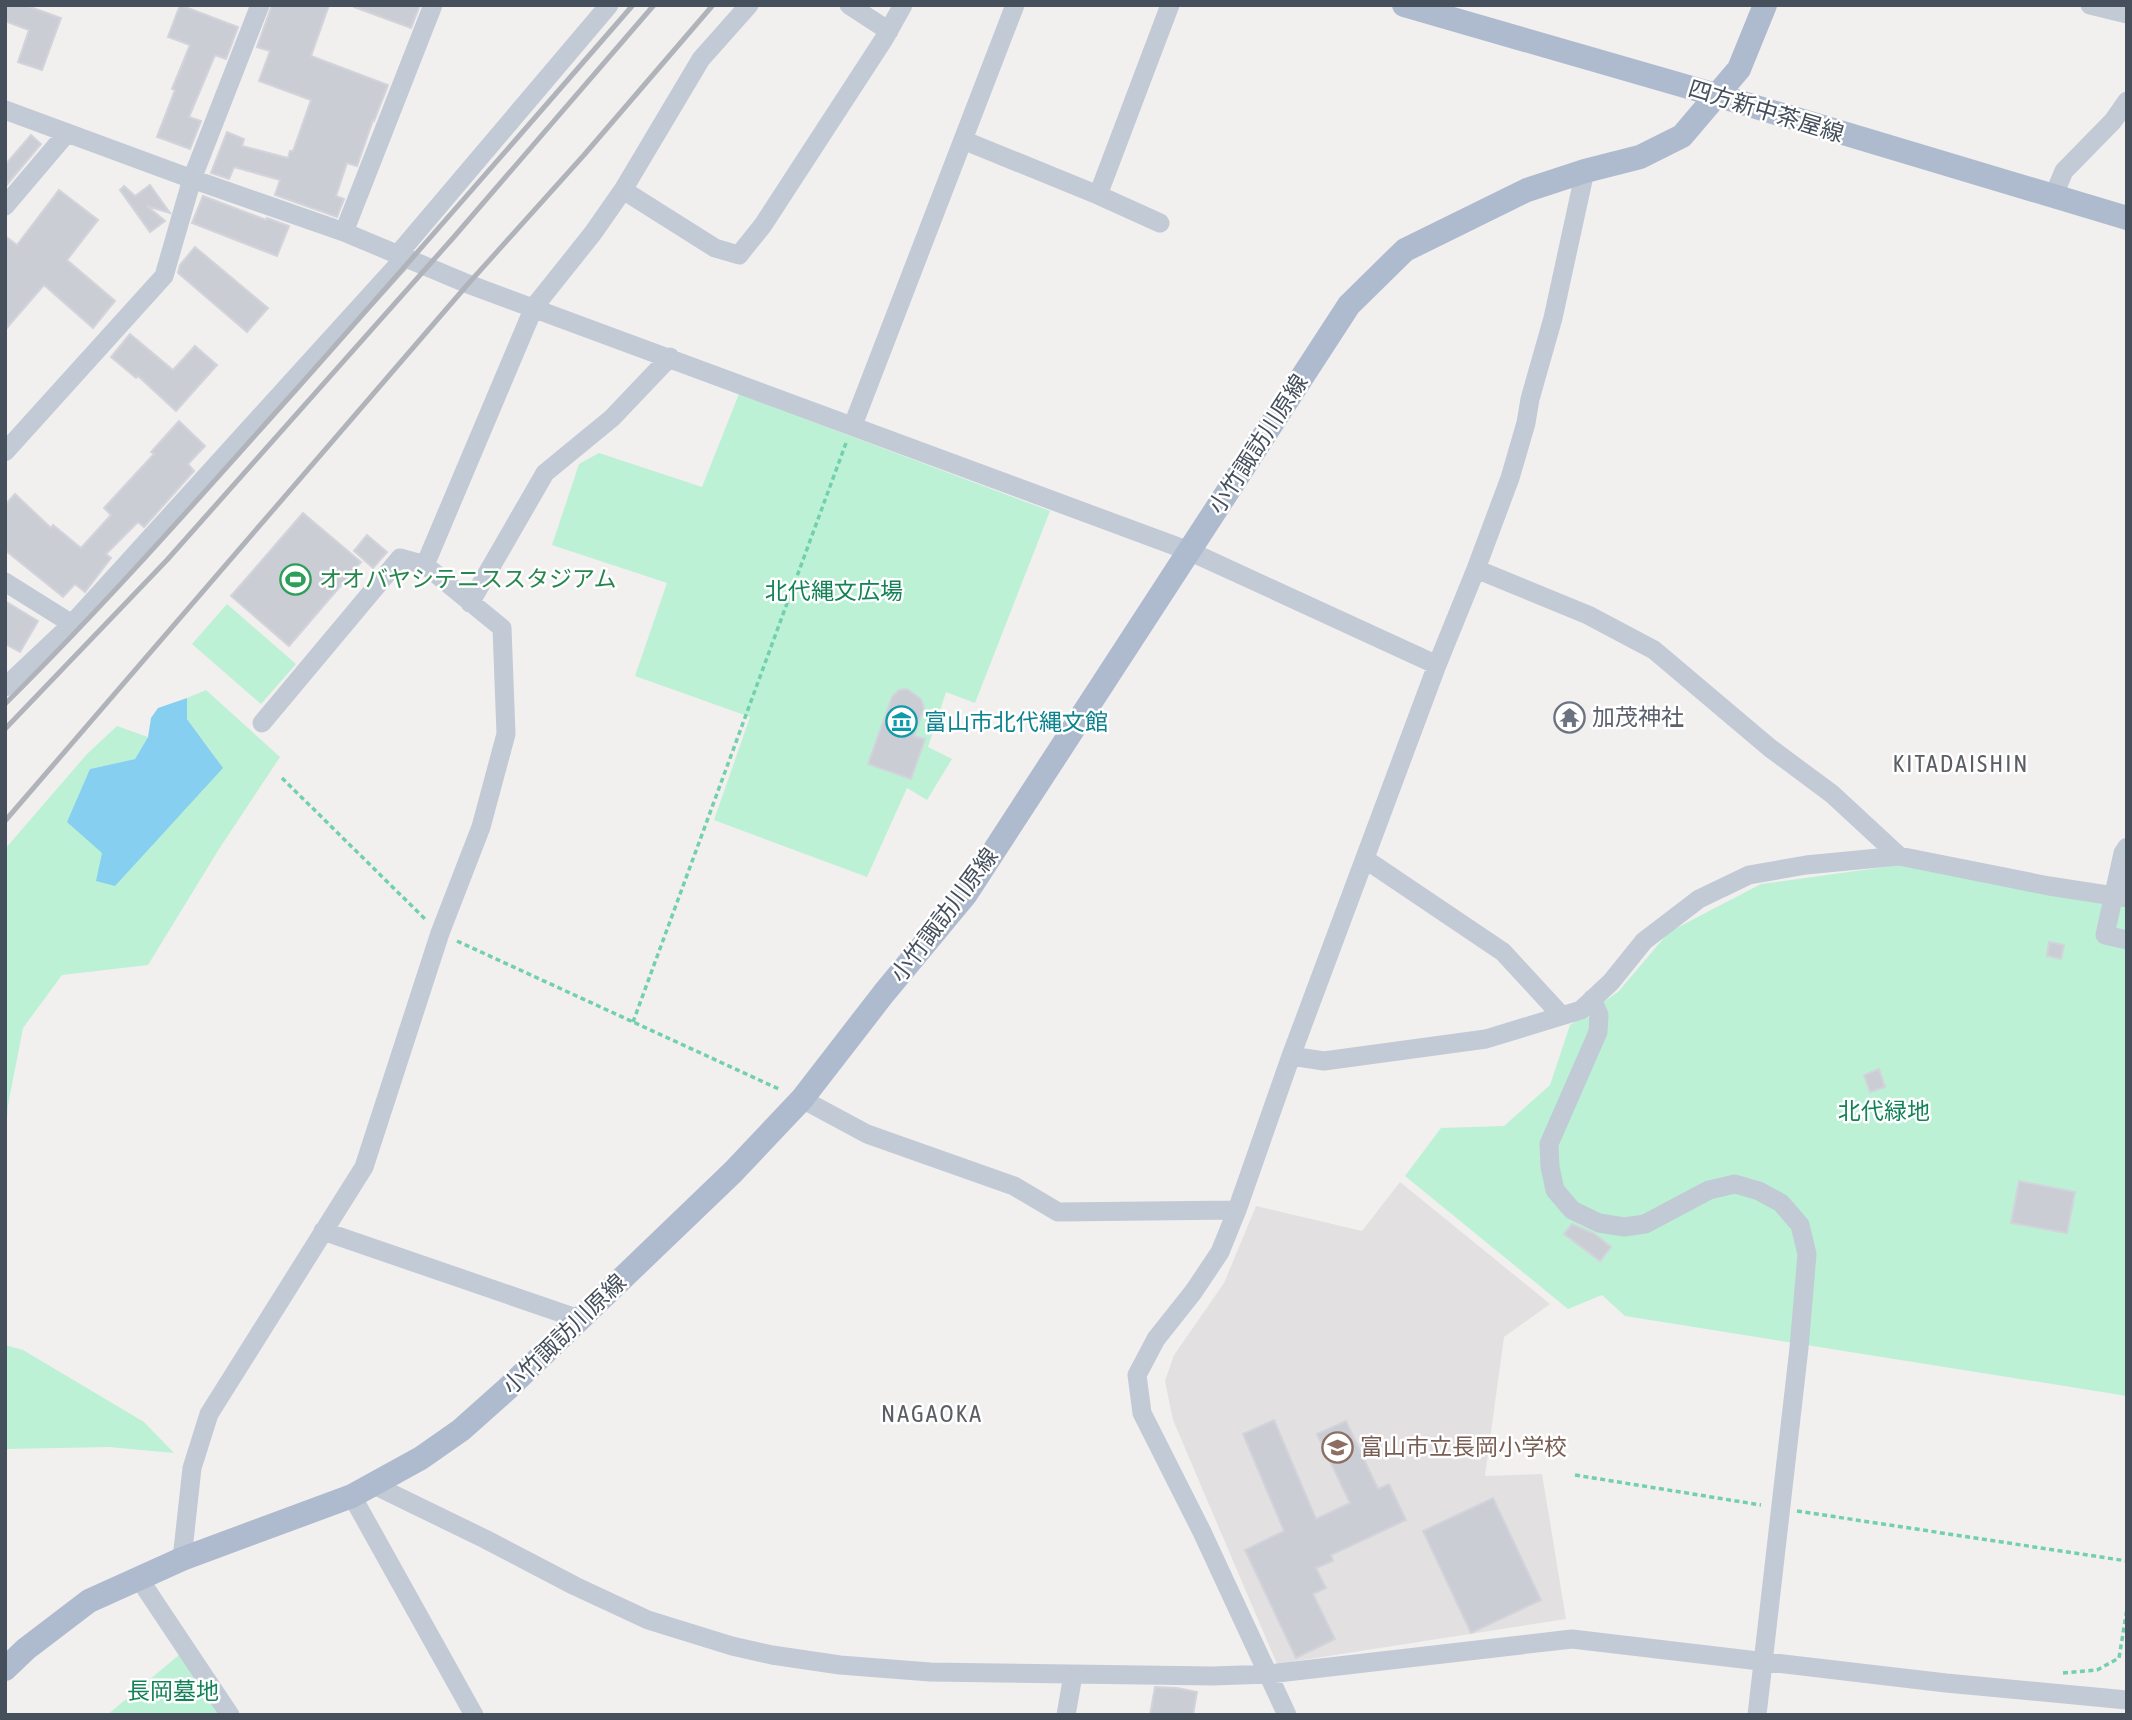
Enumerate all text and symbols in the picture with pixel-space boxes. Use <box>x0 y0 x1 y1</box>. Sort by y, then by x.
street label: 四方新中茶屋線 <box>1685 75 1847 147</box>
street label: 小竹諏訪川原線 <box>1203 369 1313 519</box>
sports icon: オオバヤシテニススタジアム <box>279 562 313 596</box>
place label: オオバヤシテニススタジアム <box>319 566 616 592</box>
park label: 北代縄文広場 <box>765 578 903 604</box>
temple icon: 加茂神社 <box>1552 700 1586 734</box>
place label: 加茂神社 <box>1592 704 1684 730</box>
museum icon: 富山市北代縄文館 <box>884 705 918 739</box>
place label: 富山市北代縄文館 <box>924 709 1108 735</box>
district label: KITADAISHIN <box>1893 750 2029 777</box>
street label: 小竹諏訪川原線 <box>885 843 1003 987</box>
park label: 北代緑地 <box>1838 1098 1930 1124</box>
street label: 小竹諏訪川原線 <box>497 1269 631 1399</box>
district label: NAGAOKA <box>881 1400 983 1427</box>
school or university icon: 富山市立長岡小学校 <box>1320 1430 1354 1464</box>
place label: 富山市立長岡小学校 <box>1360 1434 1567 1460</box>
park label: 長岡墓地 <box>127 1678 219 1704</box>

